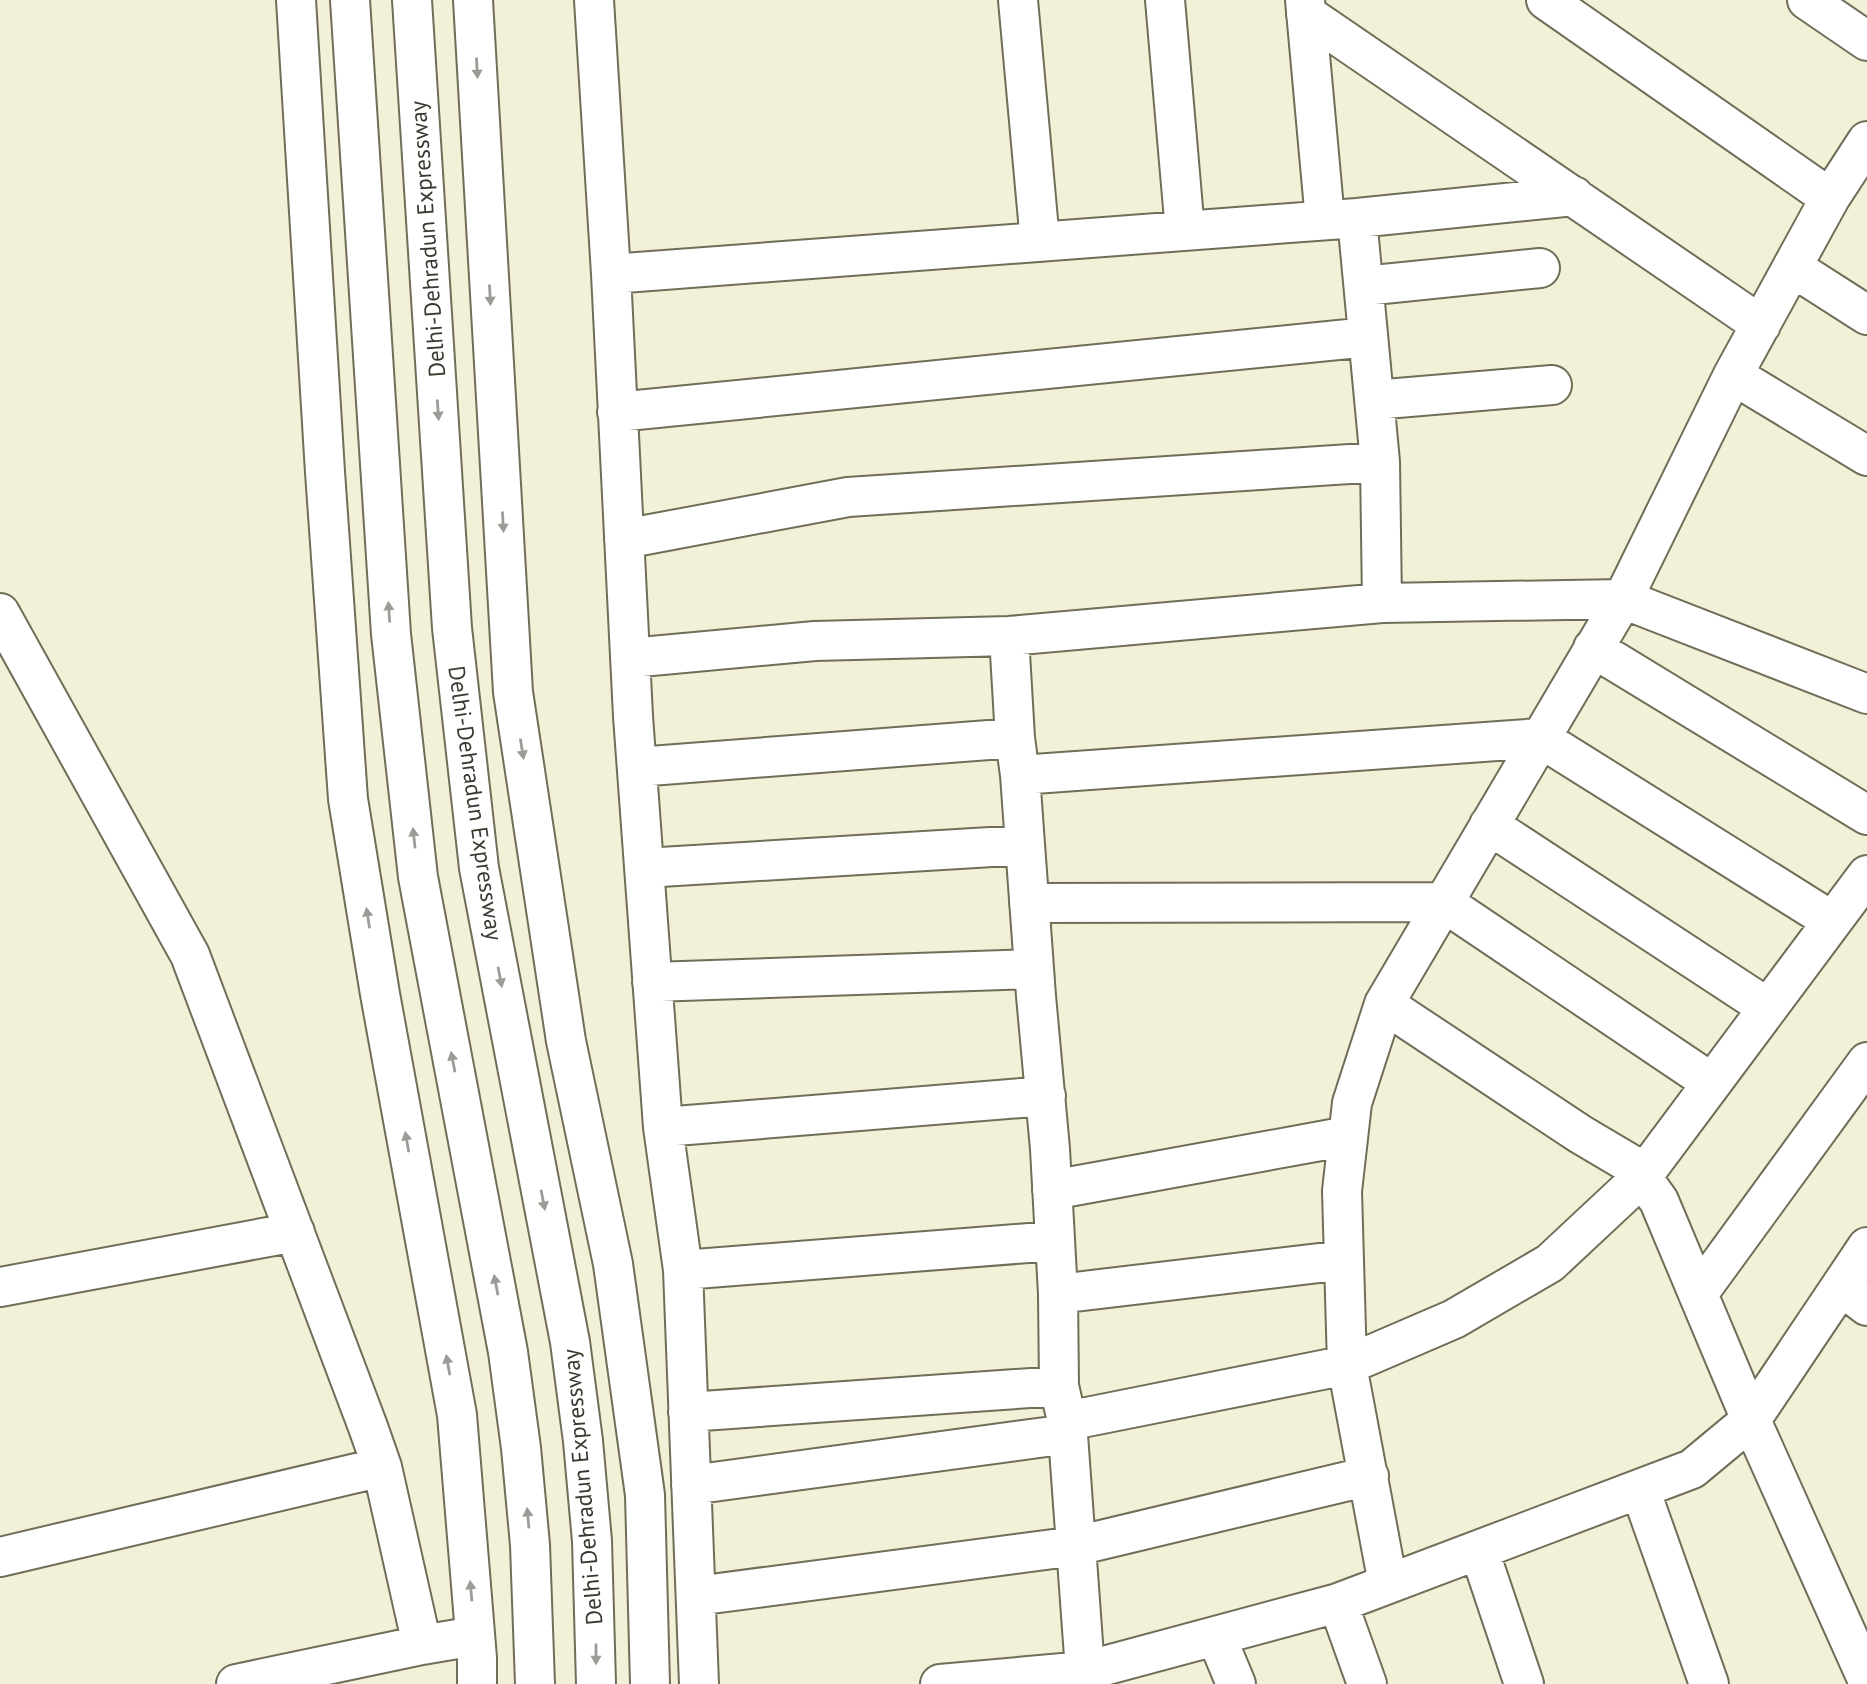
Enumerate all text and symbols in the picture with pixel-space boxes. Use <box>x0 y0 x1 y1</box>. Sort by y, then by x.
one-way arrow <box>472 57 483 79</box>
street label: Delhi-Dehradun Expressway <box>403 100 451 378</box>
one-way arrow <box>485 284 496 306</box>
one-way arrow <box>433 400 444 422</box>
one-way arrow <box>498 512 509 534</box>
one-way arrow <box>384 601 395 623</box>
street label: Delhi-Dehradun Expressway <box>442 664 510 942</box>
one-way arrow <box>516 738 527 760</box>
one-way arrow <box>408 827 419 849</box>
one-way arrow <box>362 906 373 928</box>
one-way arrow <box>495 966 506 988</box>
one-way arrow <box>448 1051 459 1073</box>
one-way arrow <box>401 1131 412 1153</box>
one-way arrow <box>537 1189 548 1211</box>
one-way arrow <box>490 1274 501 1296</box>
street label: Delhi-Dehradun Expressway <box>555 1347 609 1626</box>
one-way arrow <box>442 1354 453 1376</box>
one-way arrow <box>522 1507 533 1529</box>
one-way arrow <box>465 1580 476 1602</box>
one-way arrow <box>590 1643 602 1665</box>

